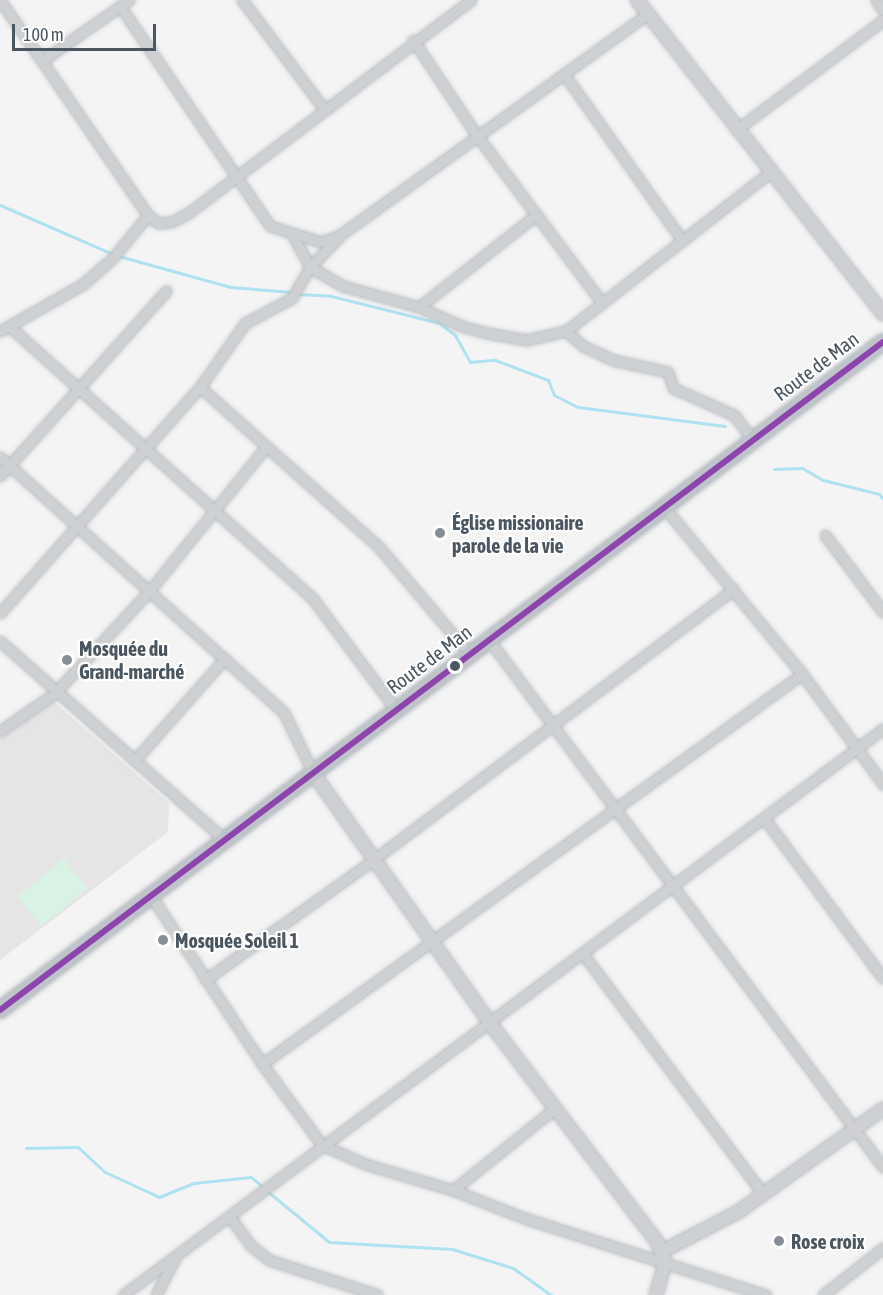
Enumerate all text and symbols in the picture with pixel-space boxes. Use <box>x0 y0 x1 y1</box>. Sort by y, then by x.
scale bar <box>15 12 159 50</box>
text: 100 m <box>23 24 64 45</box>
street label: Route de Man <box>769 326 863 406</box>
place label: Église missionaire parole de la vie <box>452 510 584 557</box>
marker: Église missionaire parole de la vie <box>433 526 447 540</box>
street label: Route de Man <box>382 619 476 699</box>
place label: Mosquée du Grand-marché <box>79 636 184 683</box>
marker: Mosquée du Grand-marché <box>60 653 74 667</box>
unlabelled marker <box>449 660 461 672</box>
place label: Mosquée Soleil 1 <box>175 928 299 952</box>
marker: Mosquée Soleil 1 <box>156 933 170 947</box>
place label: Rose croix <box>791 1229 865 1253</box>
marker: Rose croix <box>772 1234 786 1248</box>

